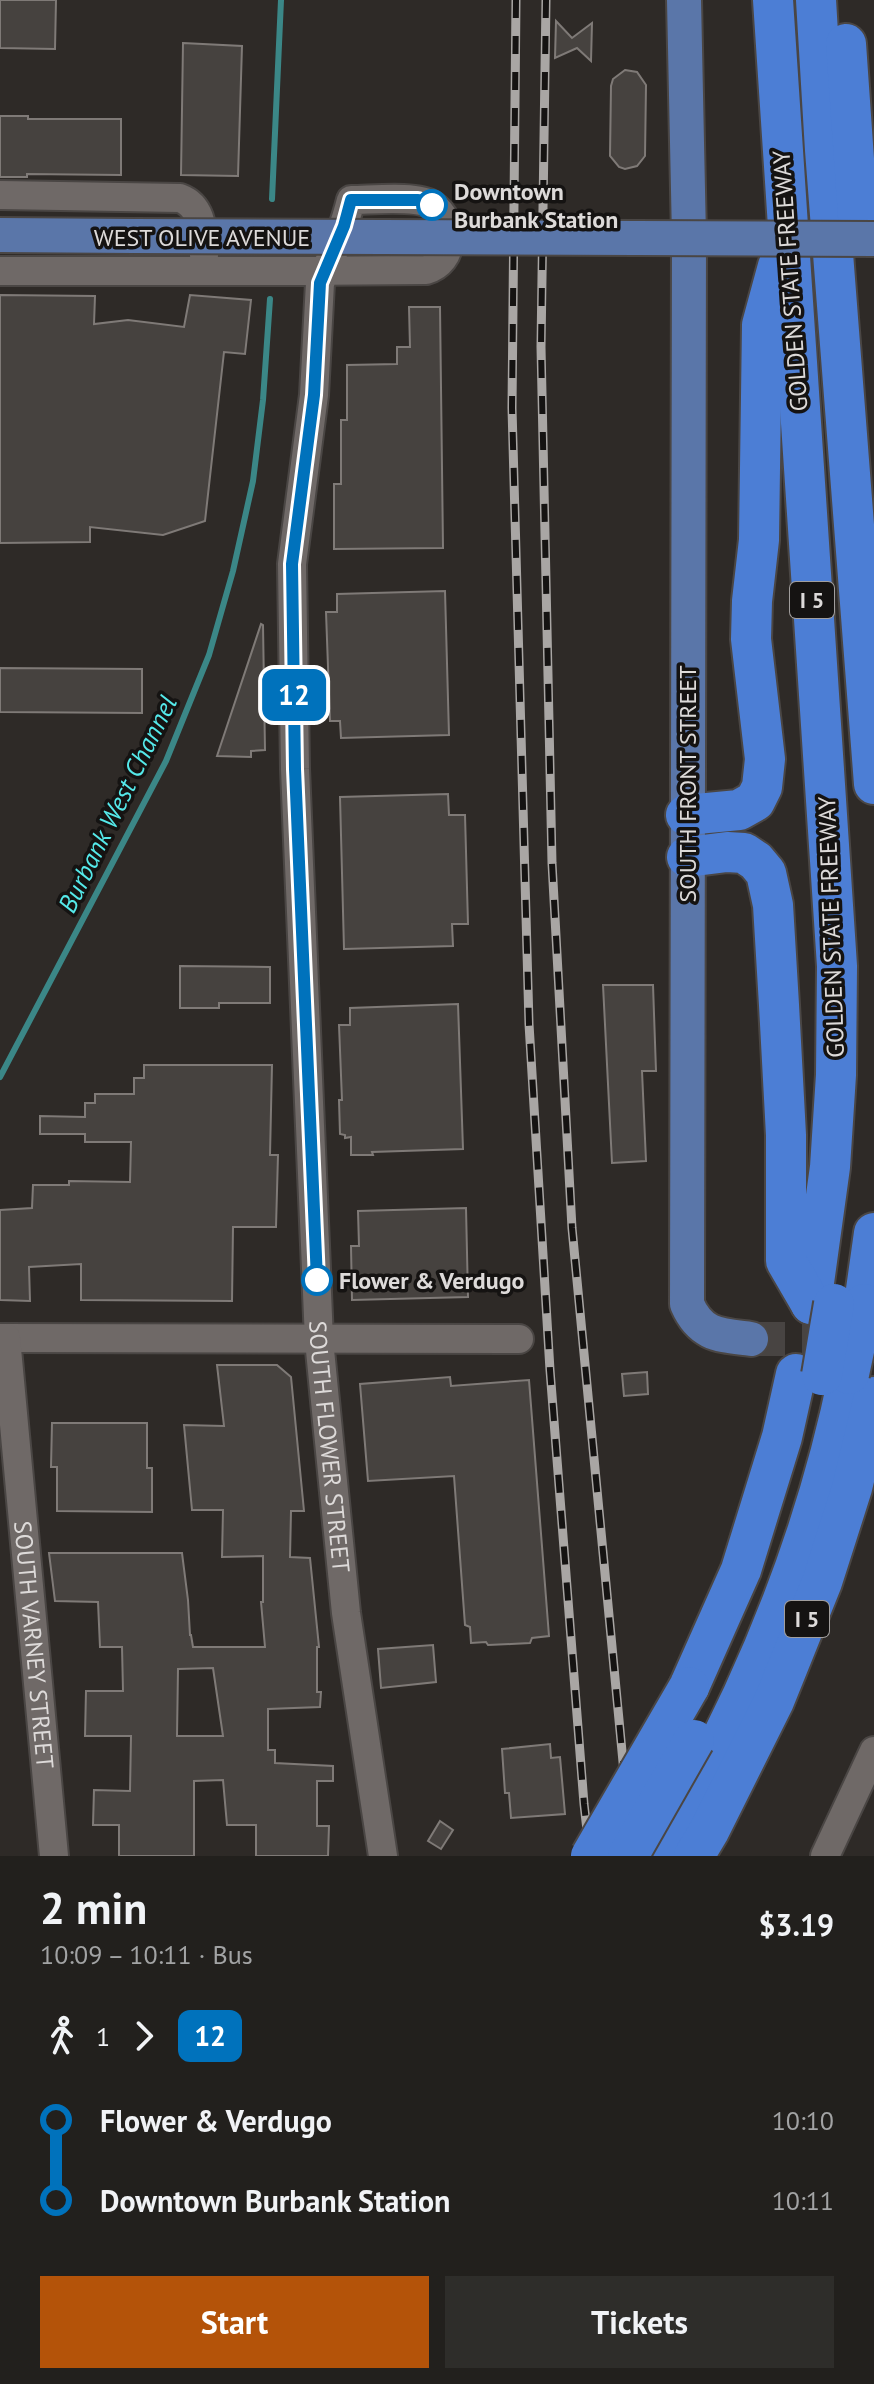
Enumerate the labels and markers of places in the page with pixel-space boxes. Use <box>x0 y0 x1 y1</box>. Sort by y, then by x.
place label: Downtown Burbank Station <box>454 176 618 235</box>
marker: Downtown Burbank Station <box>417 190 447 220</box>
marker: Flower & Verdugo <box>302 1265 332 1295</box>
place label: Flower & Verdugo <box>339 1265 525 1296</box>

